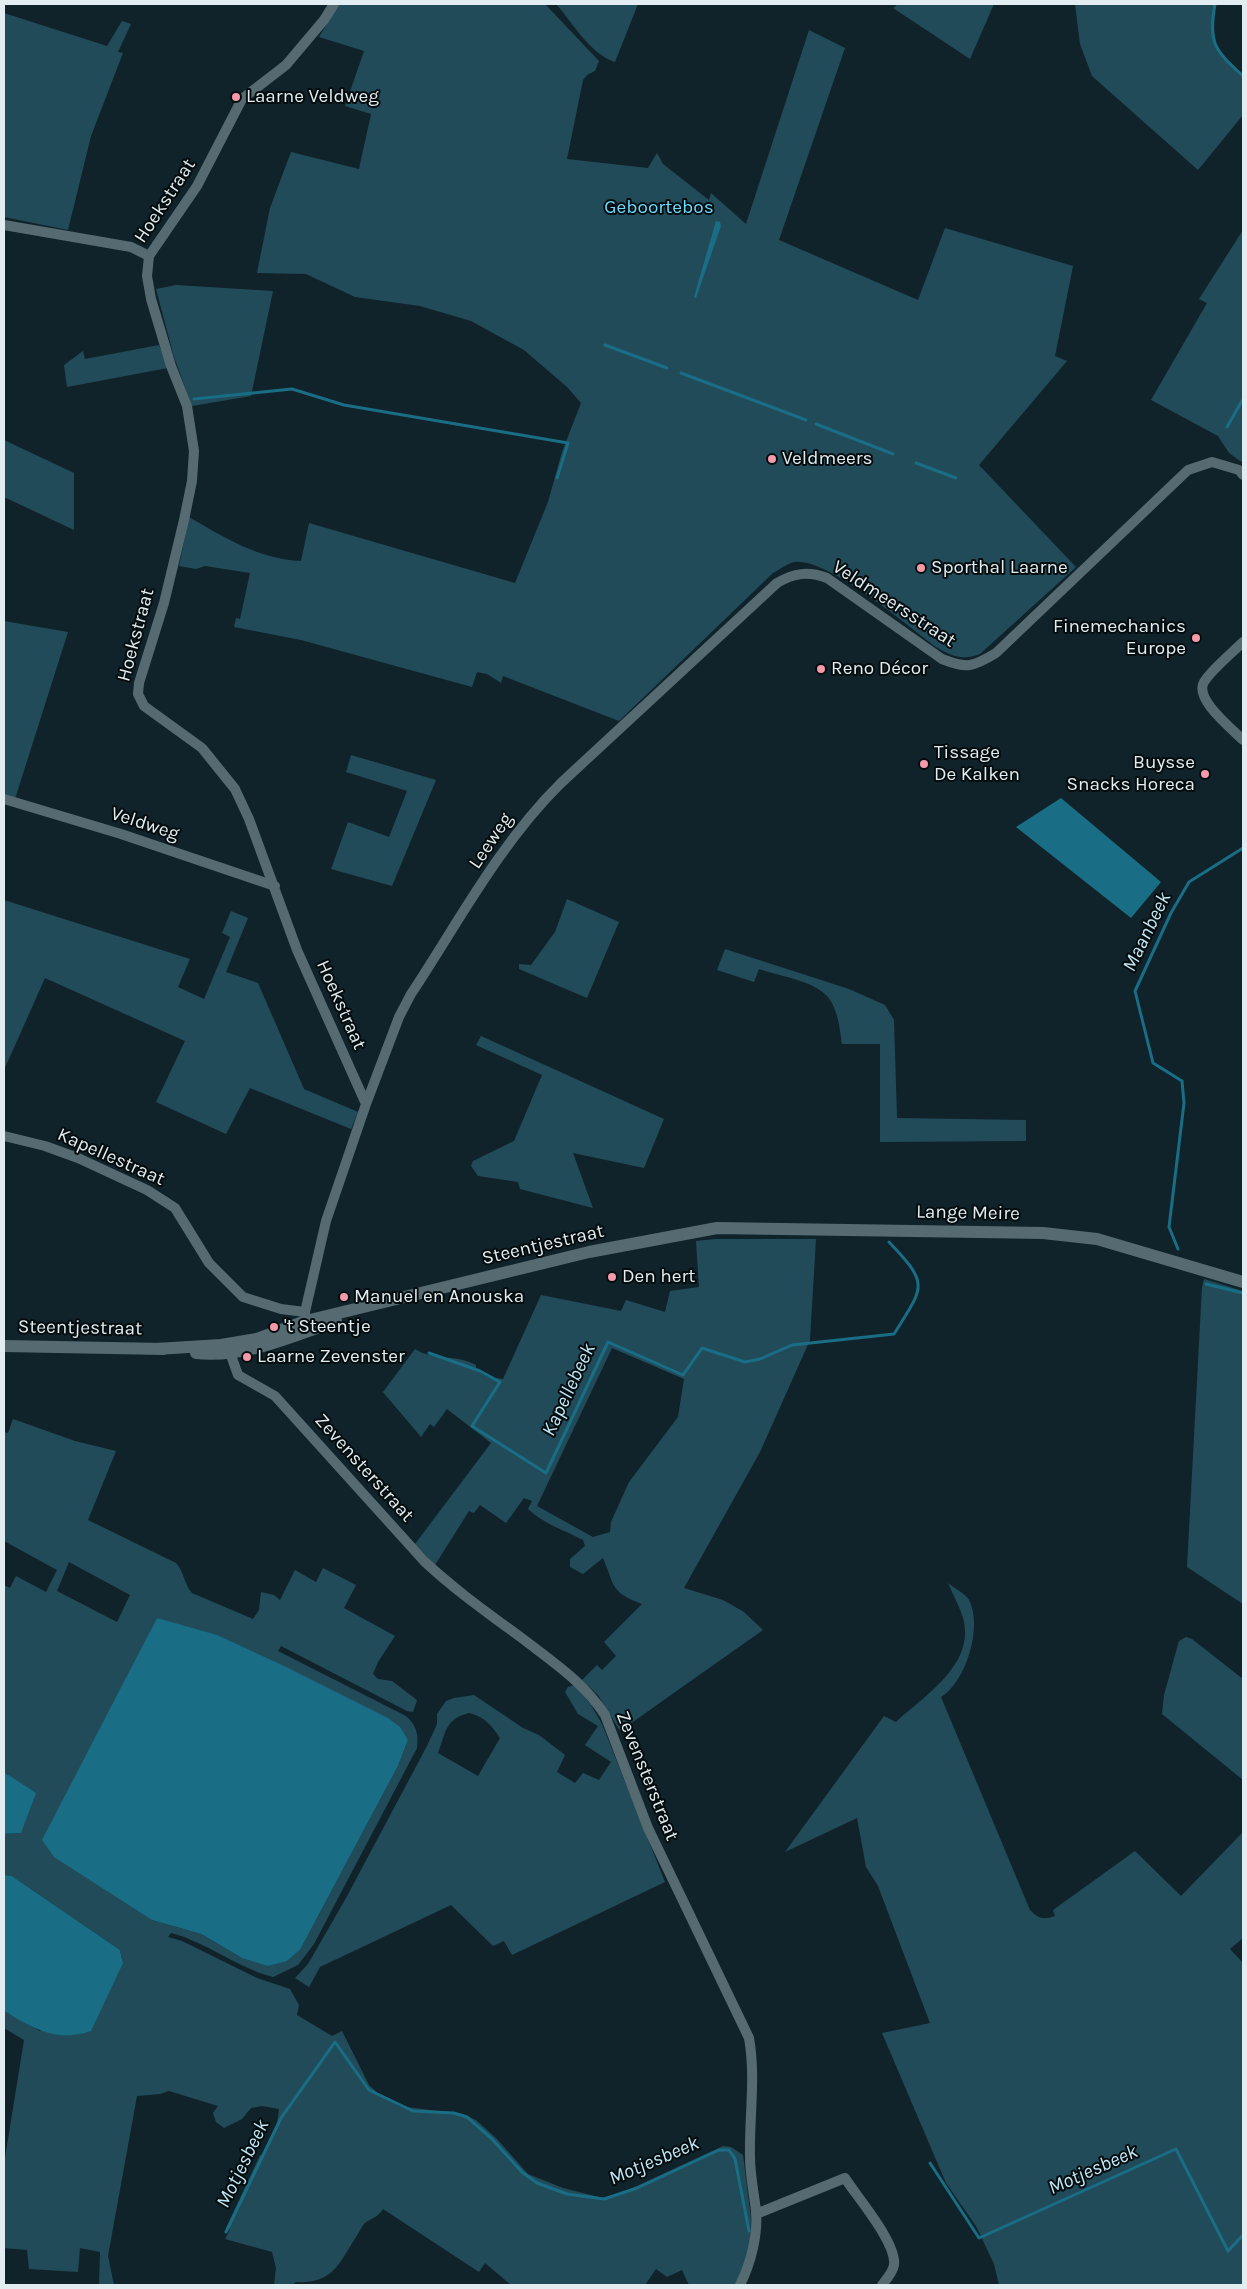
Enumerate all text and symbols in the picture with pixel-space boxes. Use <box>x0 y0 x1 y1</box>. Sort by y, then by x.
place label: Laarne Veldweg <box>246 86 379 108</box>
marker: Laarne Veldweg <box>230 91 242 103</box>
street label: Hoekstraat <box>129 155 201 247</box>
park label: Geboortebos <box>604 197 714 219</box>
place label: Veldmeers <box>782 448 873 470</box>
marker: Veldmeers <box>766 453 778 465</box>
street label: Veldmeersstraat <box>828 556 960 652</box>
place label: Sporthal Laarne <box>931 557 1068 579</box>
marker: Sporthal Laarne <box>915 562 927 574</box>
street label: Hoekstraat <box>113 586 159 684</box>
place label: Finemechanics Europe <box>1053 616 1186 660</box>
marker: Finemechanics Europe <box>1190 632 1202 644</box>
place label: Reno Décor <box>831 658 928 680</box>
marker: Reno Décor <box>815 663 827 675</box>
place label: Tissage De Kalken <box>934 742 1020 786</box>
place label: Buysse Snacks Horeca <box>1067 752 1195 796</box>
marker: Tissage De Kalken <box>918 758 930 770</box>
marker: Buysse Snacks Horeca <box>1199 768 1211 780</box>
street label: Veldweg <box>108 802 182 846</box>
street label: Leeweg <box>464 809 518 873</box>
water label: Maanbeek <box>1117 888 1177 976</box>
street label: Hoekstraat <box>311 957 371 1053</box>
street label: Kapellestraat <box>54 1123 168 1191</box>
street label: Lange Meire <box>916 1201 1020 1225</box>
street label: Steentjestraat <box>480 1220 606 1270</box>
place label: Den hert <box>622 1266 696 1288</box>
marker: Den hert <box>606 1271 618 1283</box>
place label: Manuel en Anouska <box>354 1286 524 1308</box>
marker: Manuel en Anouska <box>338 1291 350 1303</box>
street label: Steentjestraat <box>18 1316 142 1340</box>
place label: 't Steentje <box>284 1316 371 1338</box>
marker: 't Steentje <box>268 1321 280 1333</box>
water label: Kapellebeek <box>537 1340 601 1440</box>
place label: Laarne Zevenster <box>257 1346 405 1368</box>
marker: Laarne Zevenster <box>241 1351 253 1363</box>
street label: Zevensterstraat <box>309 1409 419 1527</box>
street label: Zevensterstraat <box>611 1708 683 1844</box>
water label: Motjesbeek <box>211 2116 275 2212</box>
water label: Motjesbeek <box>605 2131 703 2191</box>
water label: Motjesbeek <box>1045 2140 1141 2200</box>

